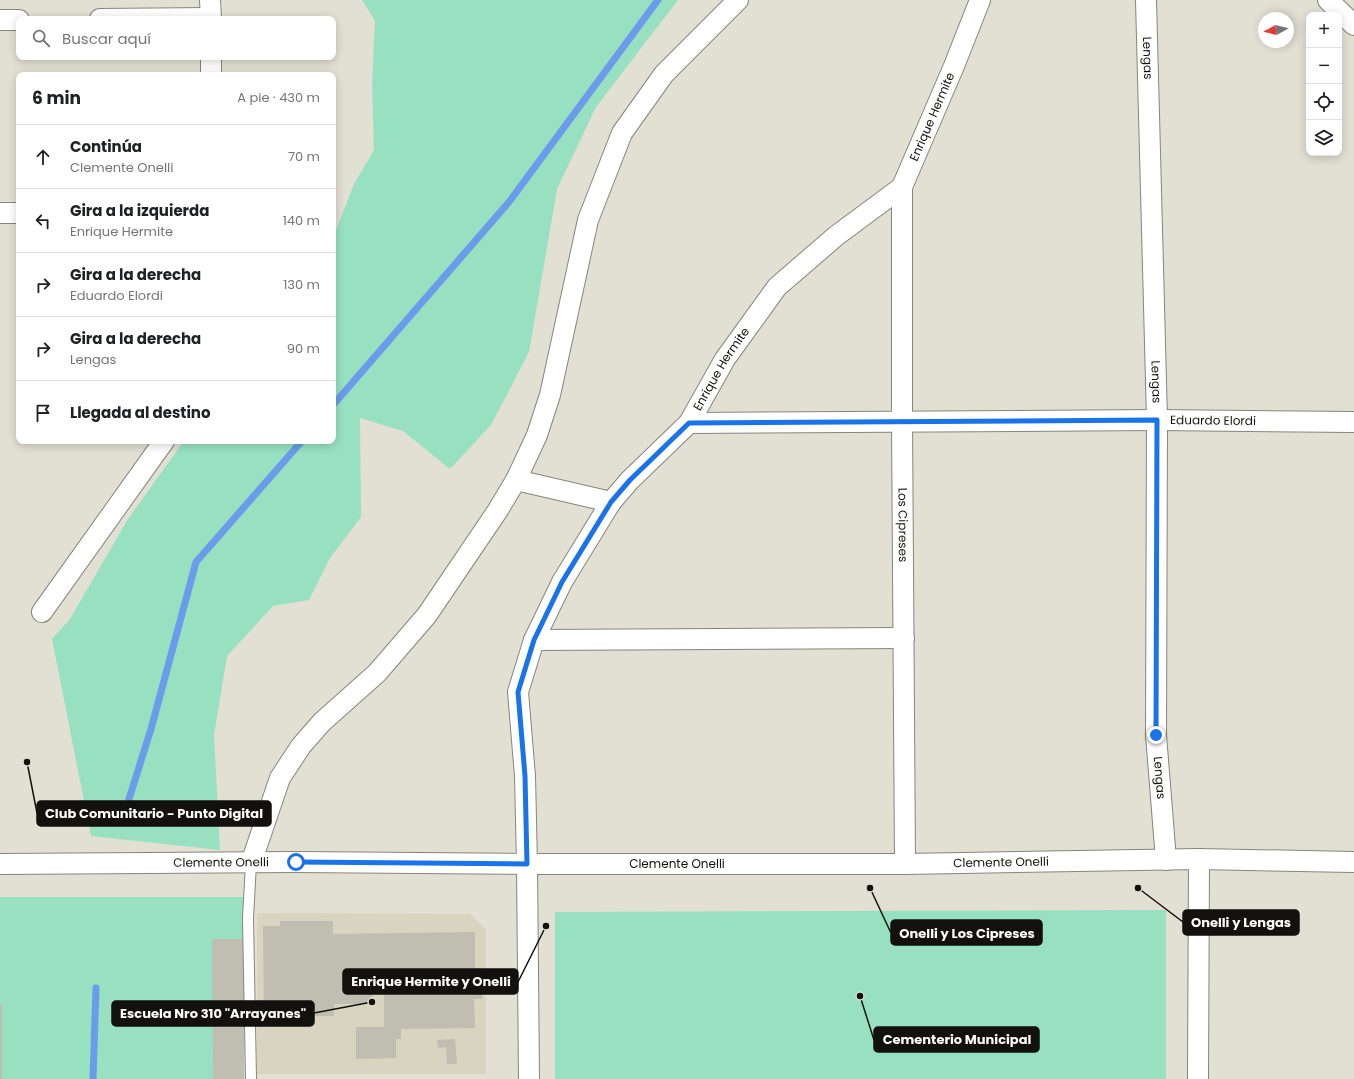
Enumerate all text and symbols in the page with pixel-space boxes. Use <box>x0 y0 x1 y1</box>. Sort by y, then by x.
north arrow <box>1258 12 1294 48</box>
map controls <box>1306 12 1342 156</box>
button: + <box>1306 12 1342 48</box>
search box <box>16 16 336 60</box>
icon: search <box>30 27 52 49</box>
text: Buscar aquí <box>62 28 151 49</box>
street label: Lengas <box>1139 36 1157 80</box>
button: − <box>1306 48 1342 84</box>
street label: Enrique Hermite <box>905 69 958 164</box>
button: locate <box>1306 84 1342 120</box>
text: 6 min <box>32 86 81 110</box>
text: A pie · 430 m <box>237 88 320 107</box>
button: layers <box>1306 120 1342 156</box>
text: Continúa <box>70 136 142 157</box>
icon: ahead <box>32 146 54 168</box>
text: 70 m <box>288 147 320 166</box>
text: Clemente Onelli <box>70 158 174 177</box>
text: Gira a la izquierda <box>70 200 209 221</box>
icon: left <box>32 210 54 232</box>
text: 140 m <box>283 211 320 230</box>
text: Enrique Hermite <box>70 222 173 241</box>
text: Gira a la derecha <box>70 264 201 285</box>
icon: right <box>32 274 54 296</box>
text: 130 m <box>283 275 320 294</box>
text: Eduardo Elordi <box>70 286 163 305</box>
street label: Enrique Hermite <box>689 324 753 414</box>
text: Gira a la derecha <box>70 328 201 349</box>
icon: right <box>32 338 54 360</box>
text: 90 m <box>287 339 320 358</box>
text: Lengas <box>70 350 116 369</box>
street label: Lengas <box>1147 360 1166 403</box>
icon: arrive <box>32 402 54 424</box>
text: Llegada al destino <box>70 402 211 423</box>
street label: Eduardo Elordi <box>1170 411 1256 429</box>
street label: Los Cipreses <box>894 488 912 562</box>
route end <box>1147 726 1165 744</box>
street label: Lengas <box>1150 756 1170 800</box>
callout: Club Comunitario - Punto Digital <box>37 801 271 826</box>
text: Club Comunitario - Punto Digital <box>45 804 263 823</box>
street label: Clemente Onelli <box>173 853 269 871</box>
route start <box>287 853 305 871</box>
street label: Clemente Onelli <box>953 853 1049 871</box>
street label: Clemente Onelli <box>629 855 725 872</box>
callout: Onelli y Lengas <box>1183 910 1299 935</box>
text: Onelli y Lengas <box>1191 913 1291 932</box>
callout: Onelli y Los Cipreses <box>891 920 1042 945</box>
text: Onelli y Los Cipreses <box>899 924 1035 943</box>
callout: Enrique Hermite y Onelli <box>343 969 518 994</box>
text: Enrique Hermite y Onelli <box>351 972 511 991</box>
callout: Escuela Nro 310 "Arrayanes" <box>112 1001 314 1026</box>
text: Escuela Nro 310 "Arrayanes" <box>120 1004 306 1023</box>
callout: Cementerio Municipal <box>874 1027 1039 1052</box>
text: Cementerio Municipal <box>883 1030 1031 1049</box>

